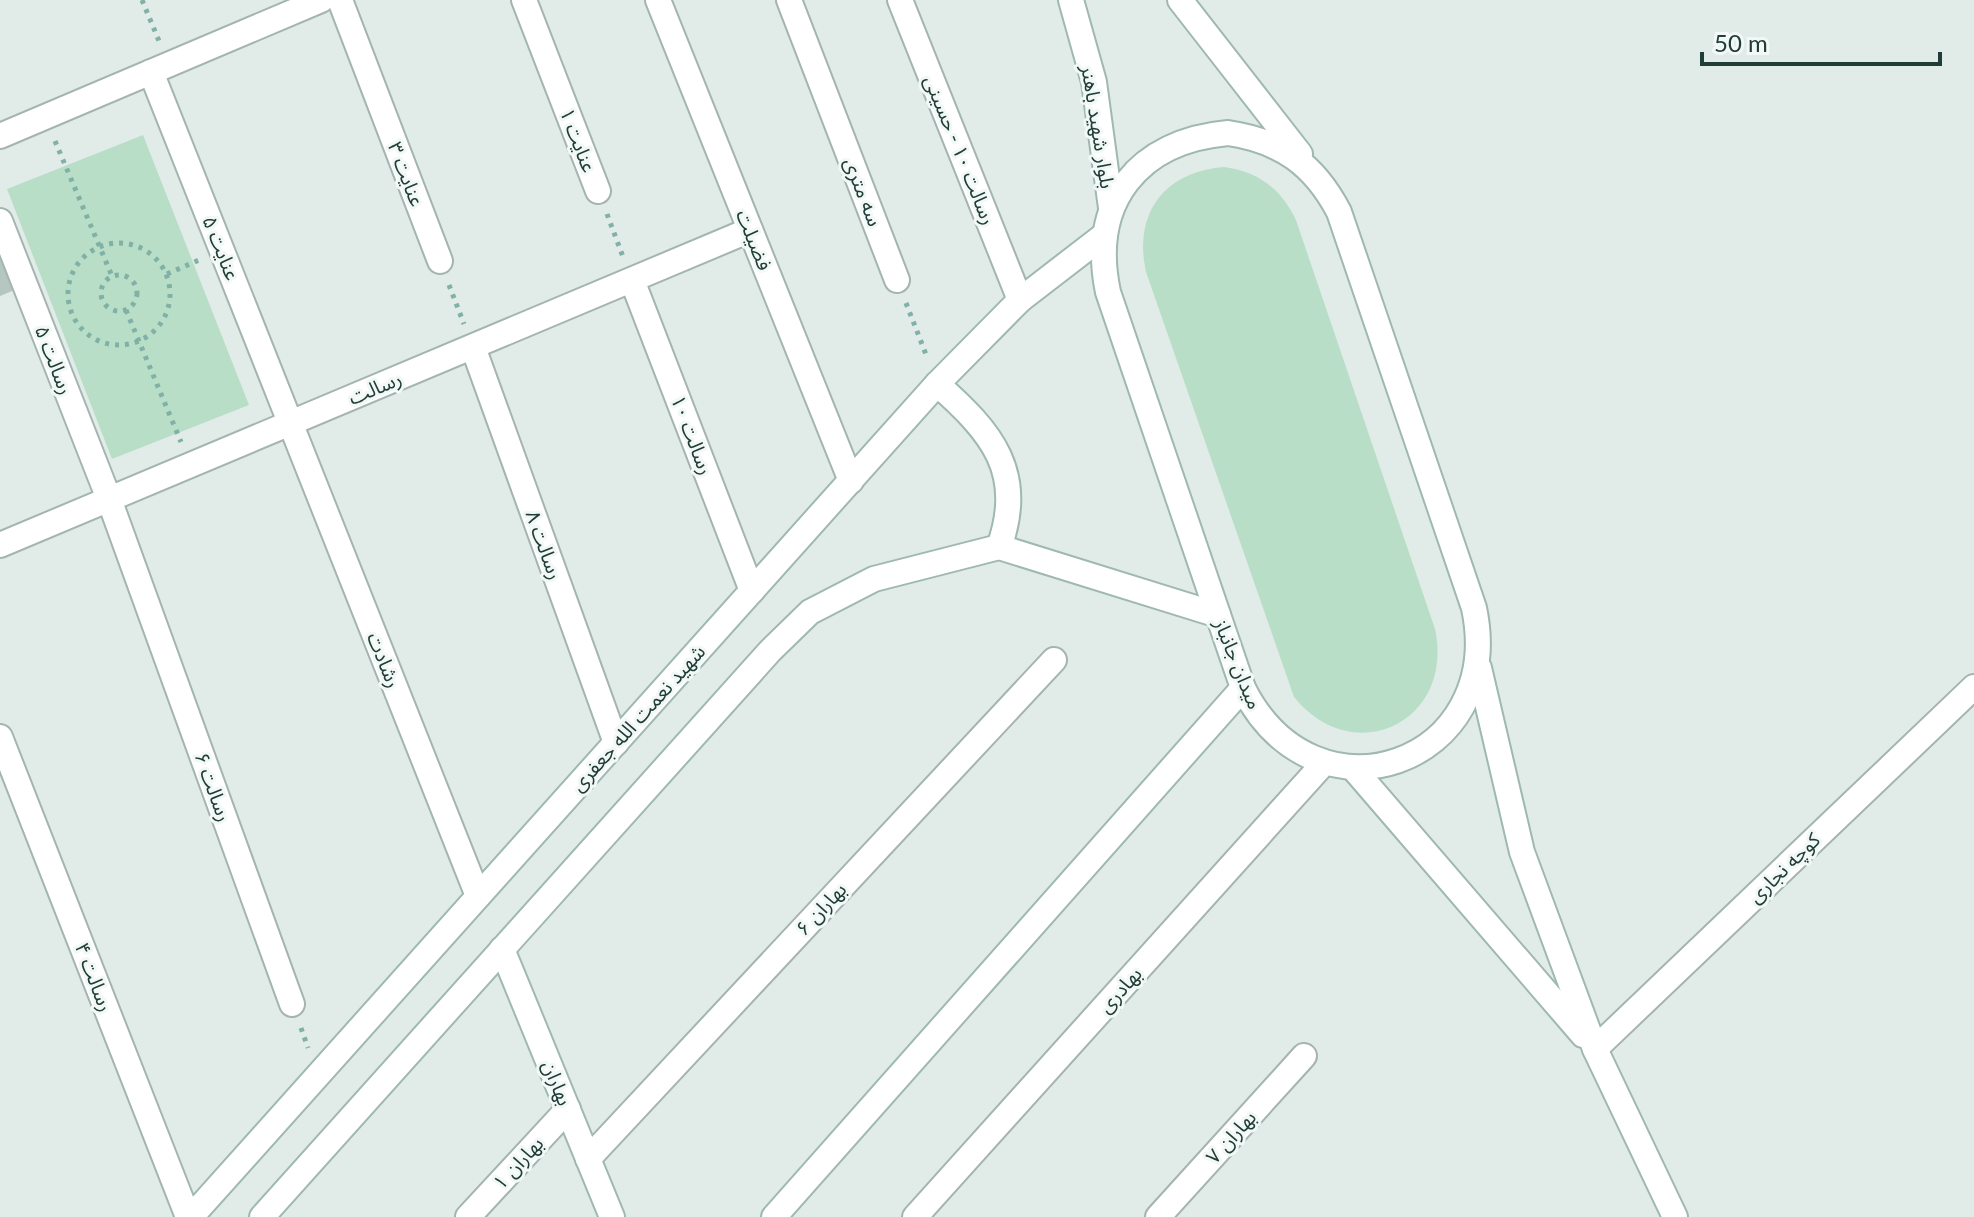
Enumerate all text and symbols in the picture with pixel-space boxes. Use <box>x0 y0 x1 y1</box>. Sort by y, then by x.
scale bar <box>1702 16 1940 66</box>
text: 50 m <box>1714 28 1768 57</box>
street label: بلوار شهید باهنر <box>1076 62 1121 190</box>
street label: رسالت ۱۰ - حسینی <box>919 72 1002 228</box>
street label: عنایت ۱ <box>556 104 602 175</box>
street label: عنایت ۳ <box>384 138 430 209</box>
street label: سه متری <box>839 154 888 230</box>
street label: فضیلت <box>732 206 778 274</box>
street label: عنایت ۵ <box>198 212 246 283</box>
street label: رسالت ۵ <box>30 322 79 398</box>
street label: رسالت <box>344 365 405 410</box>
street label: رسالت ۱۰ <box>666 391 719 478</box>
street label: رسالت ۸ <box>520 507 569 583</box>
street label: میدان جانباز <box>1209 614 1268 713</box>
street label: رشادت <box>362 628 407 691</box>
street label: شهید نعمت الله جعفری <box>565 639 710 796</box>
street label: رسالت ۶ <box>189 749 238 825</box>
street label: کوچه نجاری <box>1742 827 1826 909</box>
street label: بهاران ۶ <box>790 877 851 940</box>
street label: رسالت ۴ <box>70 939 119 1015</box>
street label: بهادری <box>1092 961 1147 1018</box>
street label: بهاران <box>537 1057 578 1109</box>
street label: بهاران ۷ <box>1200 1105 1261 1169</box>
street label: بهاران ۱ <box>487 1131 548 1194</box>

